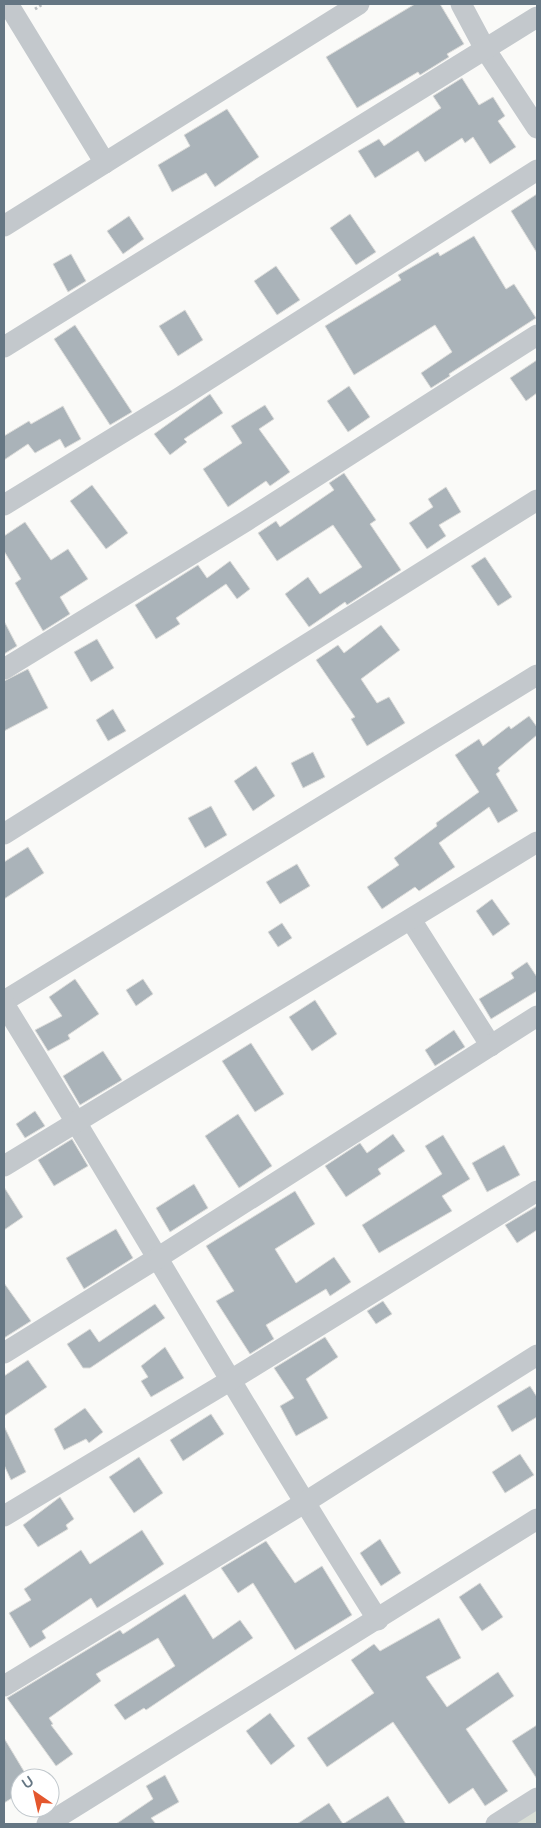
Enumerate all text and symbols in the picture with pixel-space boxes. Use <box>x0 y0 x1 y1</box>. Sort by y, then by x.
north arrow <box>10 1768 60 1818</box>
text: U <box>19 1773 37 1793</box>

